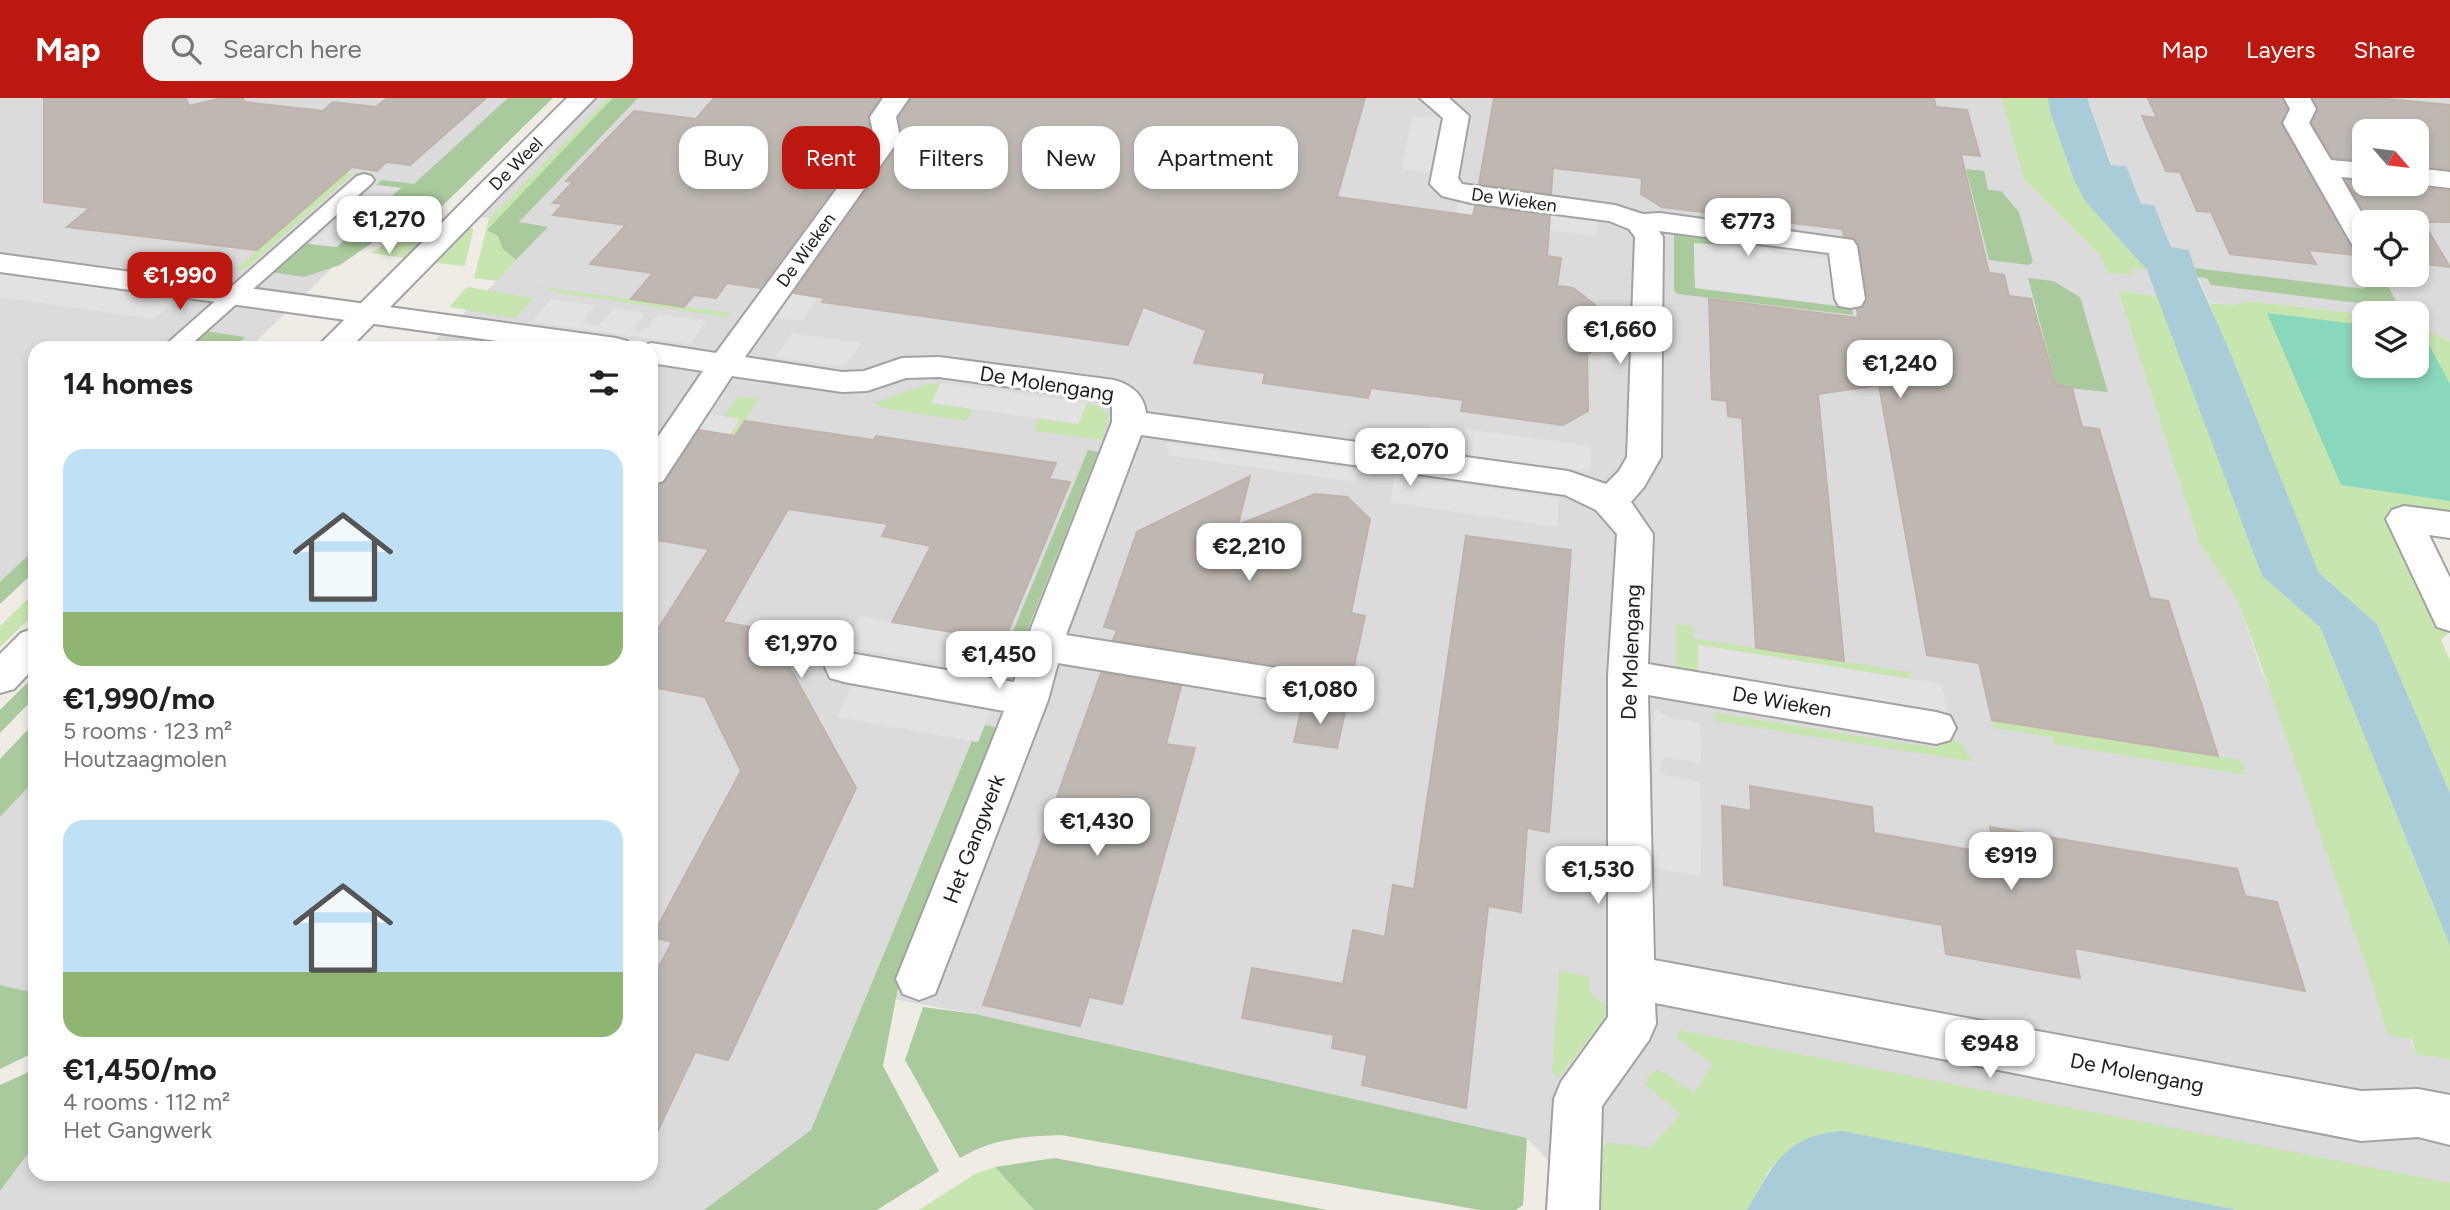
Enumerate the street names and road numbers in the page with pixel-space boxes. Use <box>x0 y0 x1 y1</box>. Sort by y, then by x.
street label: De Weel <box>485 133 547 195</box>
street label: De Wieken <box>1470 183 1558 217</box>
street label: De Wieken <box>772 209 840 291</box>
street label: De Molengang <box>978 361 1116 406</box>
street label: De Molengang <box>1616 584 1645 720</box>
street label: De Wieken <box>1730 680 1834 723</box>
street label: Het Gangwerk <box>937 770 1010 907</box>
street label: De Molengang <box>2068 1047 2206 1098</box>

